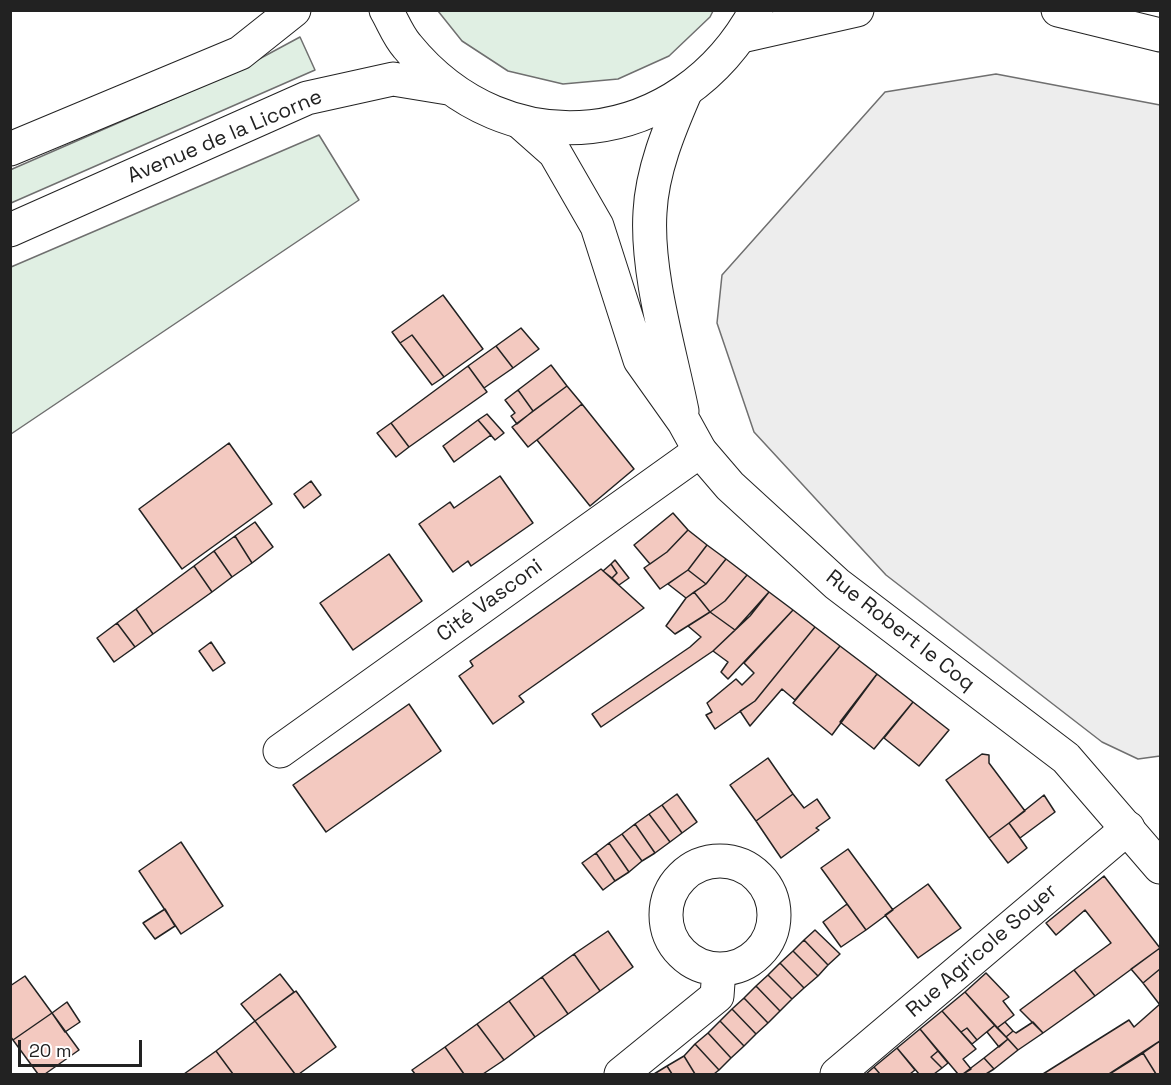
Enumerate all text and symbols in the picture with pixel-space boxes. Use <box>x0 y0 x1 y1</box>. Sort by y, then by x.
street label: Avenue de la Licorne <box>124 85 326 189</box>
street label: Cité Vasconi <box>432 554 548 648</box>
street label: Rue Robert le Coq <box>821 565 979 697</box>
street label: Rue Agricole Soyer <box>902 879 1062 1023</box>
scale bar <box>21 1028 146 1066</box>
text: 20 m <box>29 1039 72 1062</box>

